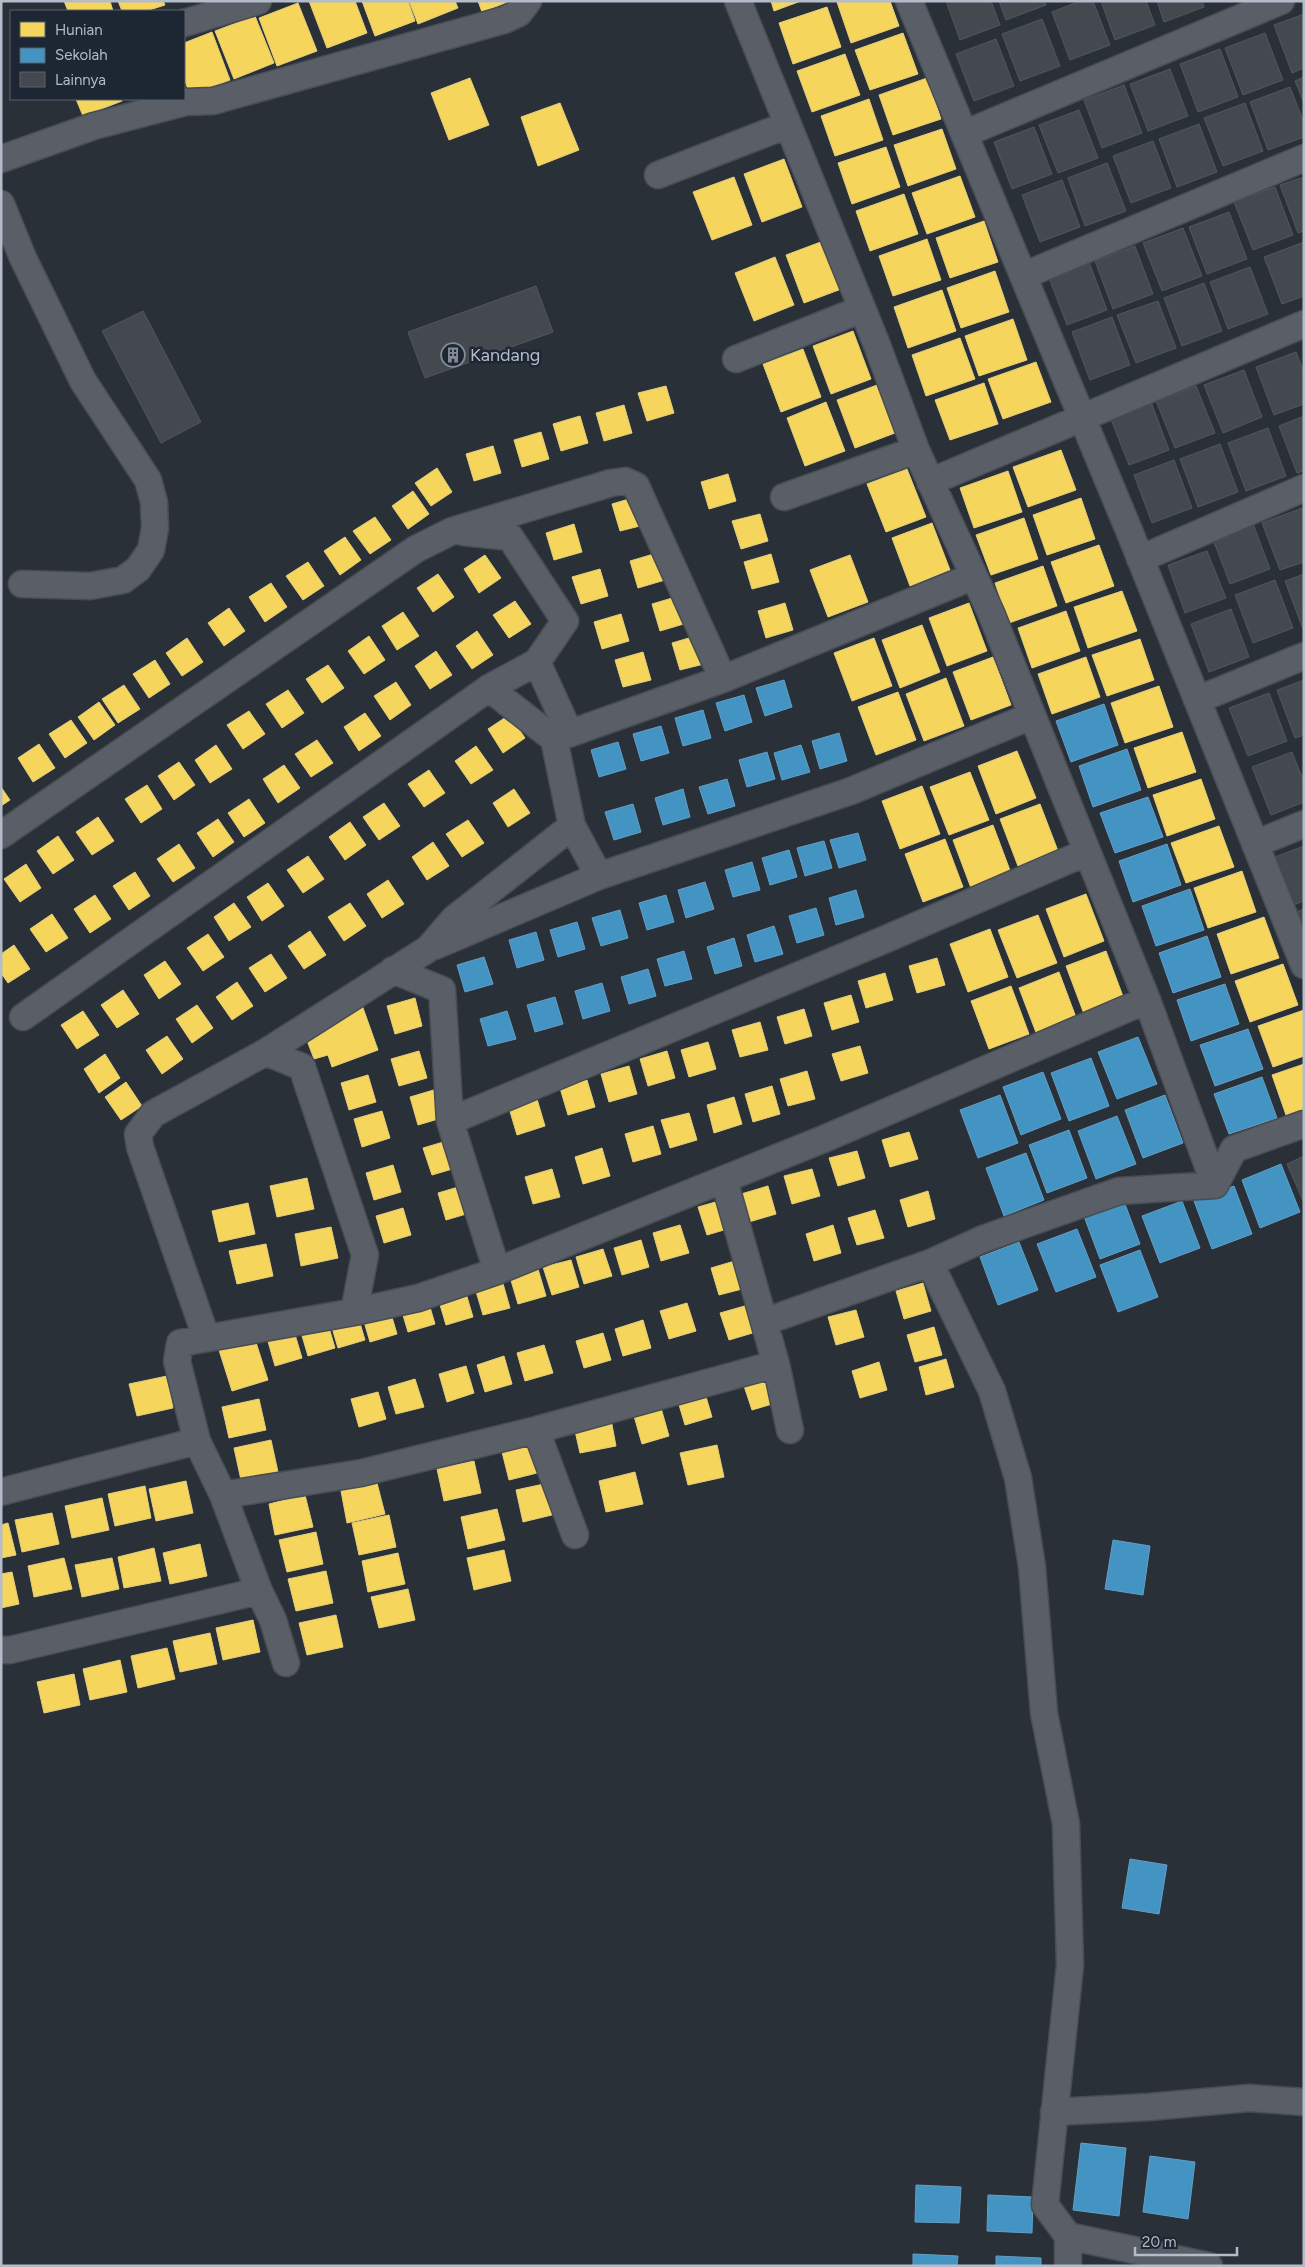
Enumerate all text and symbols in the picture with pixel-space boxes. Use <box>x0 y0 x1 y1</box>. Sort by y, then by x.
legend <box>10 10 185 100</box>
text: Hunian <box>55 21 103 39</box>
text: Sekolah <box>55 46 108 64</box>
text: Lainnya <box>55 71 106 89</box>
building icon: Kandang <box>440 342 466 368</box>
place label: Kandang <box>470 344 540 366</box>
scale bar <box>1135 2224 1238 2256</box>
text: 20 m <box>1142 2233 1176 2251</box>

